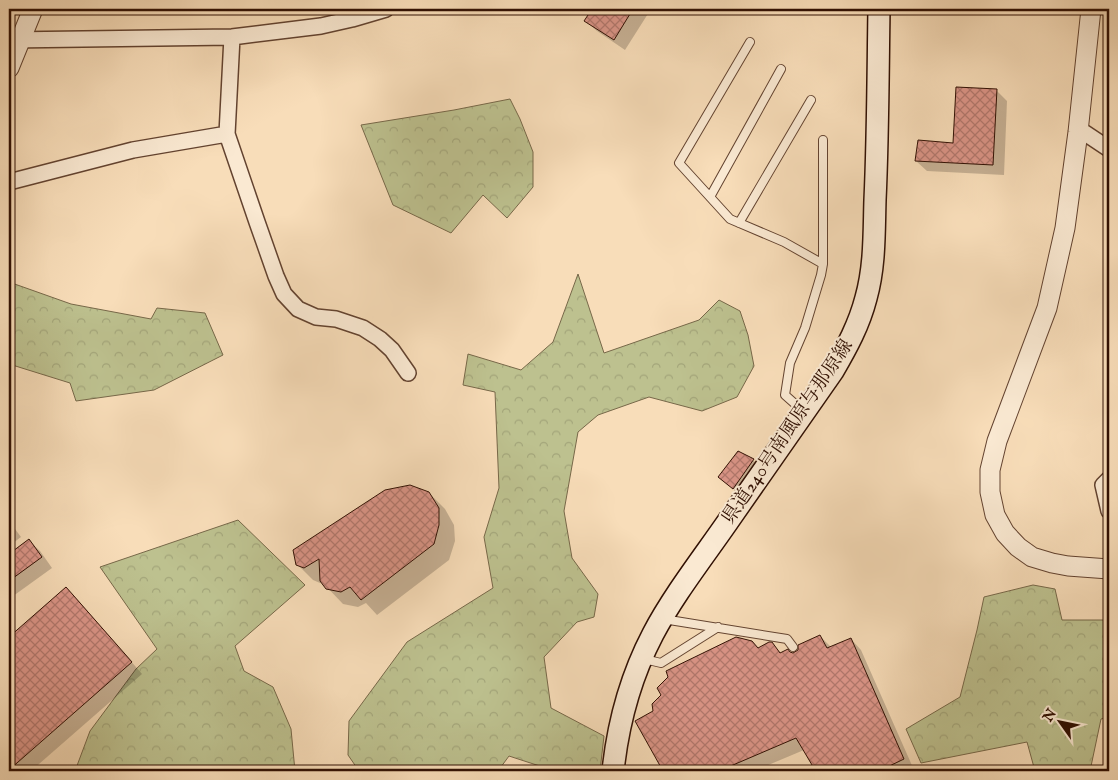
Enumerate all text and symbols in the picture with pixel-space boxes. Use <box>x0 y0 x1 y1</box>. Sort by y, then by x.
street label: 県道240号南風原与那原線 <box>717 335 859 529</box>
north arrow <box>1036 698 1086 748</box>
text: N <box>1039 705 1061 726</box>

